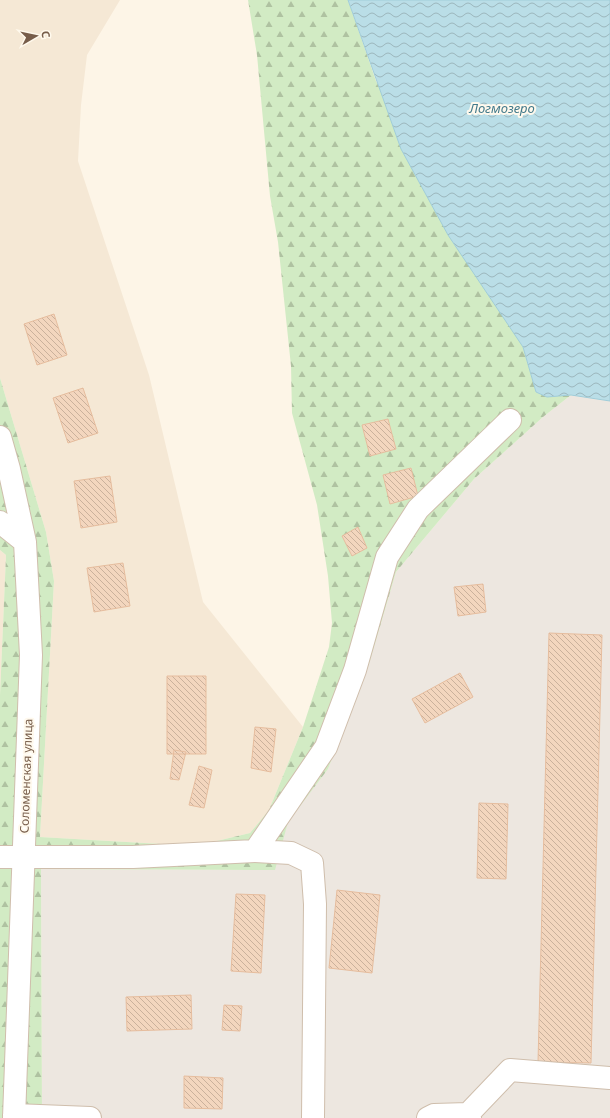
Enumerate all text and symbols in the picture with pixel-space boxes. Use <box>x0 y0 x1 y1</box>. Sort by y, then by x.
north arrow <box>16 16 56 56</box>
text: С <box>38 30 54 39</box>
water label: Логмозеро <box>468 99 535 117</box>
street label: Соломенская улица <box>15 718 37 834</box>

